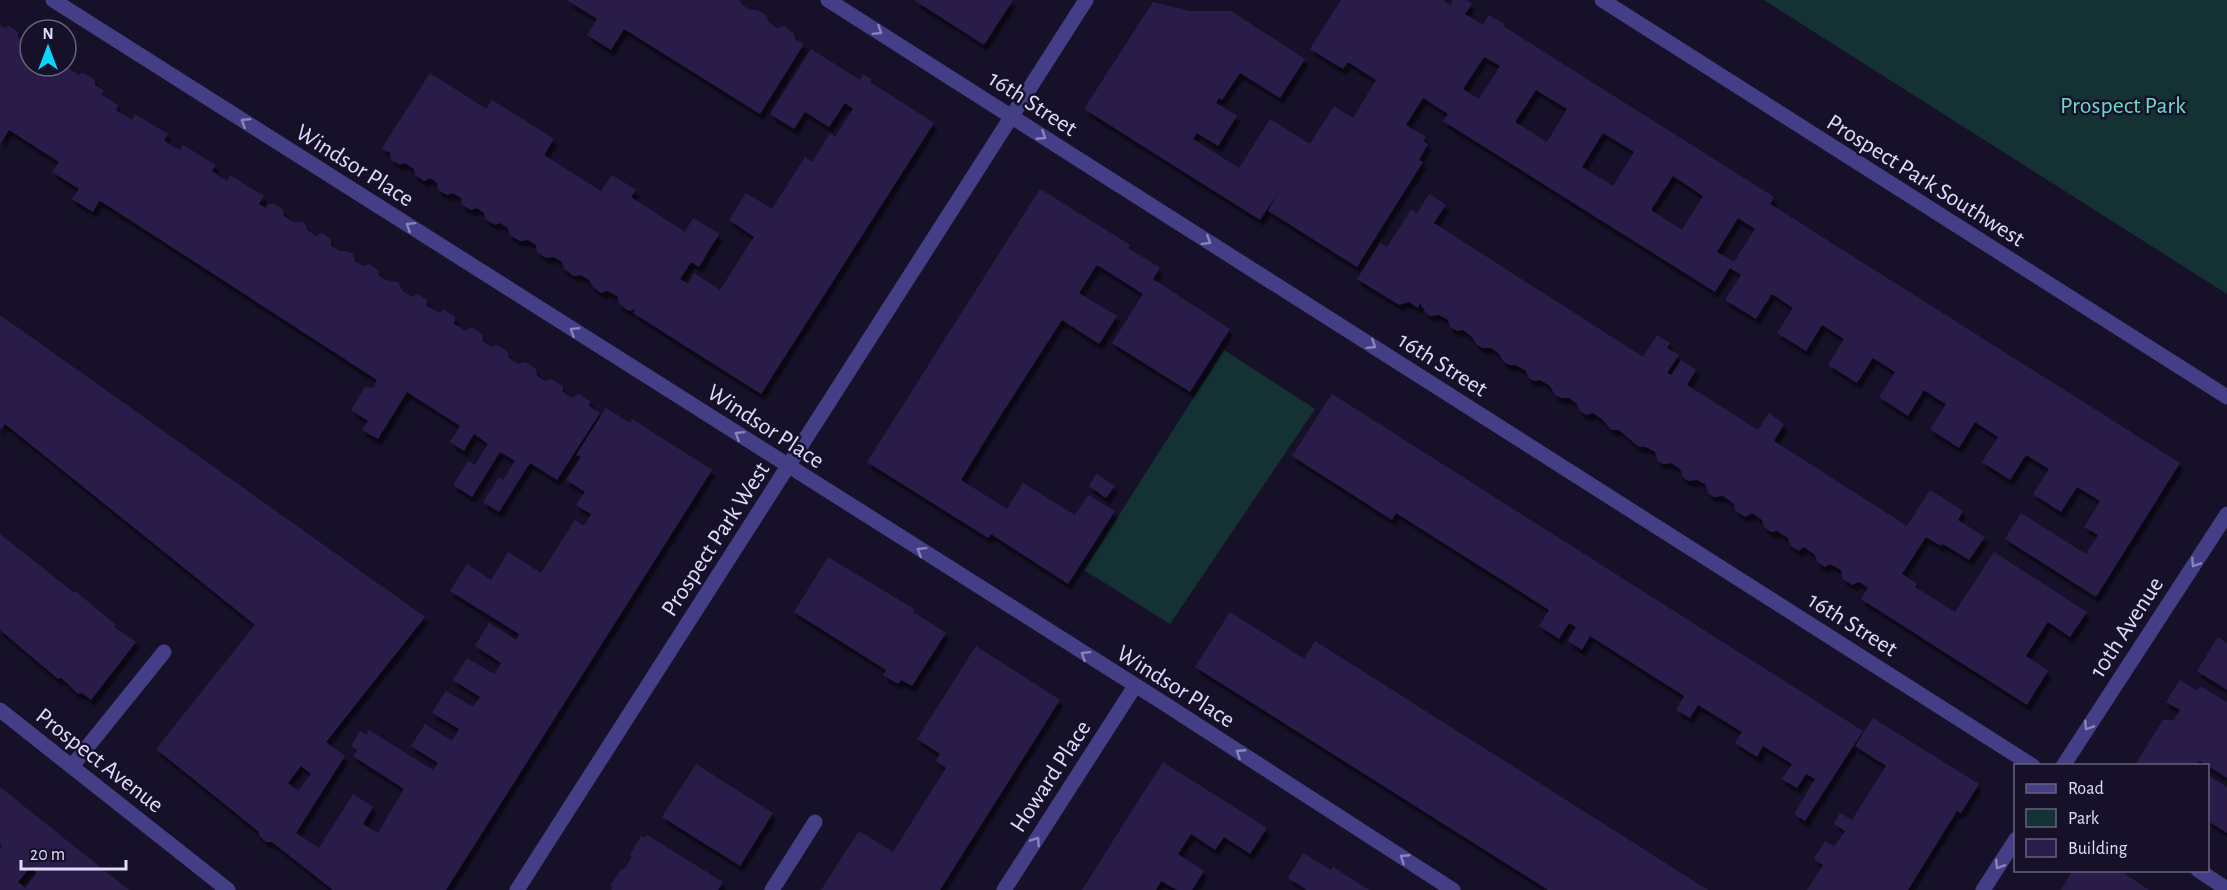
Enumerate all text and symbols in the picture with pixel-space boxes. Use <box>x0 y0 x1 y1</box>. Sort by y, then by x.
north arrow <box>18 18 78 78</box>
one-way arrow <box>872 24 882 36</box>
text: N <box>42 26 54 42</box>
street label: 16th Street <box>984 67 1081 141</box>
park label: Prospect Park <box>2060 94 2186 118</box>
street label: Prospect Park Southwest <box>1822 110 2029 252</box>
one-way arrow <box>241 117 251 129</box>
street label: Windsor Place <box>291 120 418 212</box>
one-way arrow <box>1036 129 1047 140</box>
one-way arrow <box>406 222 416 234</box>
one-way arrow <box>1201 233 1211 245</box>
one-way arrow <box>570 327 581 338</box>
street label: 16th Street <box>1394 328 1492 402</box>
one-way arrow <box>1365 338 1376 349</box>
street label: Windsor Place <box>703 380 828 473</box>
one-way arrow <box>735 431 745 443</box>
street label: Prospect Park West <box>657 458 775 621</box>
one-way arrow <box>916 547 927 558</box>
one-way arrow <box>2191 556 2202 567</box>
street label: 10th Avenue <box>2085 573 2168 682</box>
street label: 16th Street <box>1804 588 1902 662</box>
street label: Windsor Place <box>1112 641 1239 733</box>
one-way arrow <box>1081 652 1092 663</box>
street label: Prospect Avenue <box>31 704 168 818</box>
street label: Howard Place <box>1006 716 1096 837</box>
one-way arrow <box>2084 719 2095 730</box>
one-way arrow <box>1236 748 1246 760</box>
legend <box>2014 764 2209 872</box>
text: Road <box>2068 780 2104 798</box>
text: Park <box>2068 810 2100 828</box>
scale bar <box>21 833 126 871</box>
one-way arrow <box>1028 837 1040 847</box>
text: Building <box>2068 840 2128 858</box>
text: 20 m <box>30 846 65 864</box>
one-way arrow <box>1400 854 1410 866</box>
one-way arrow <box>1996 858 2007 869</box>

